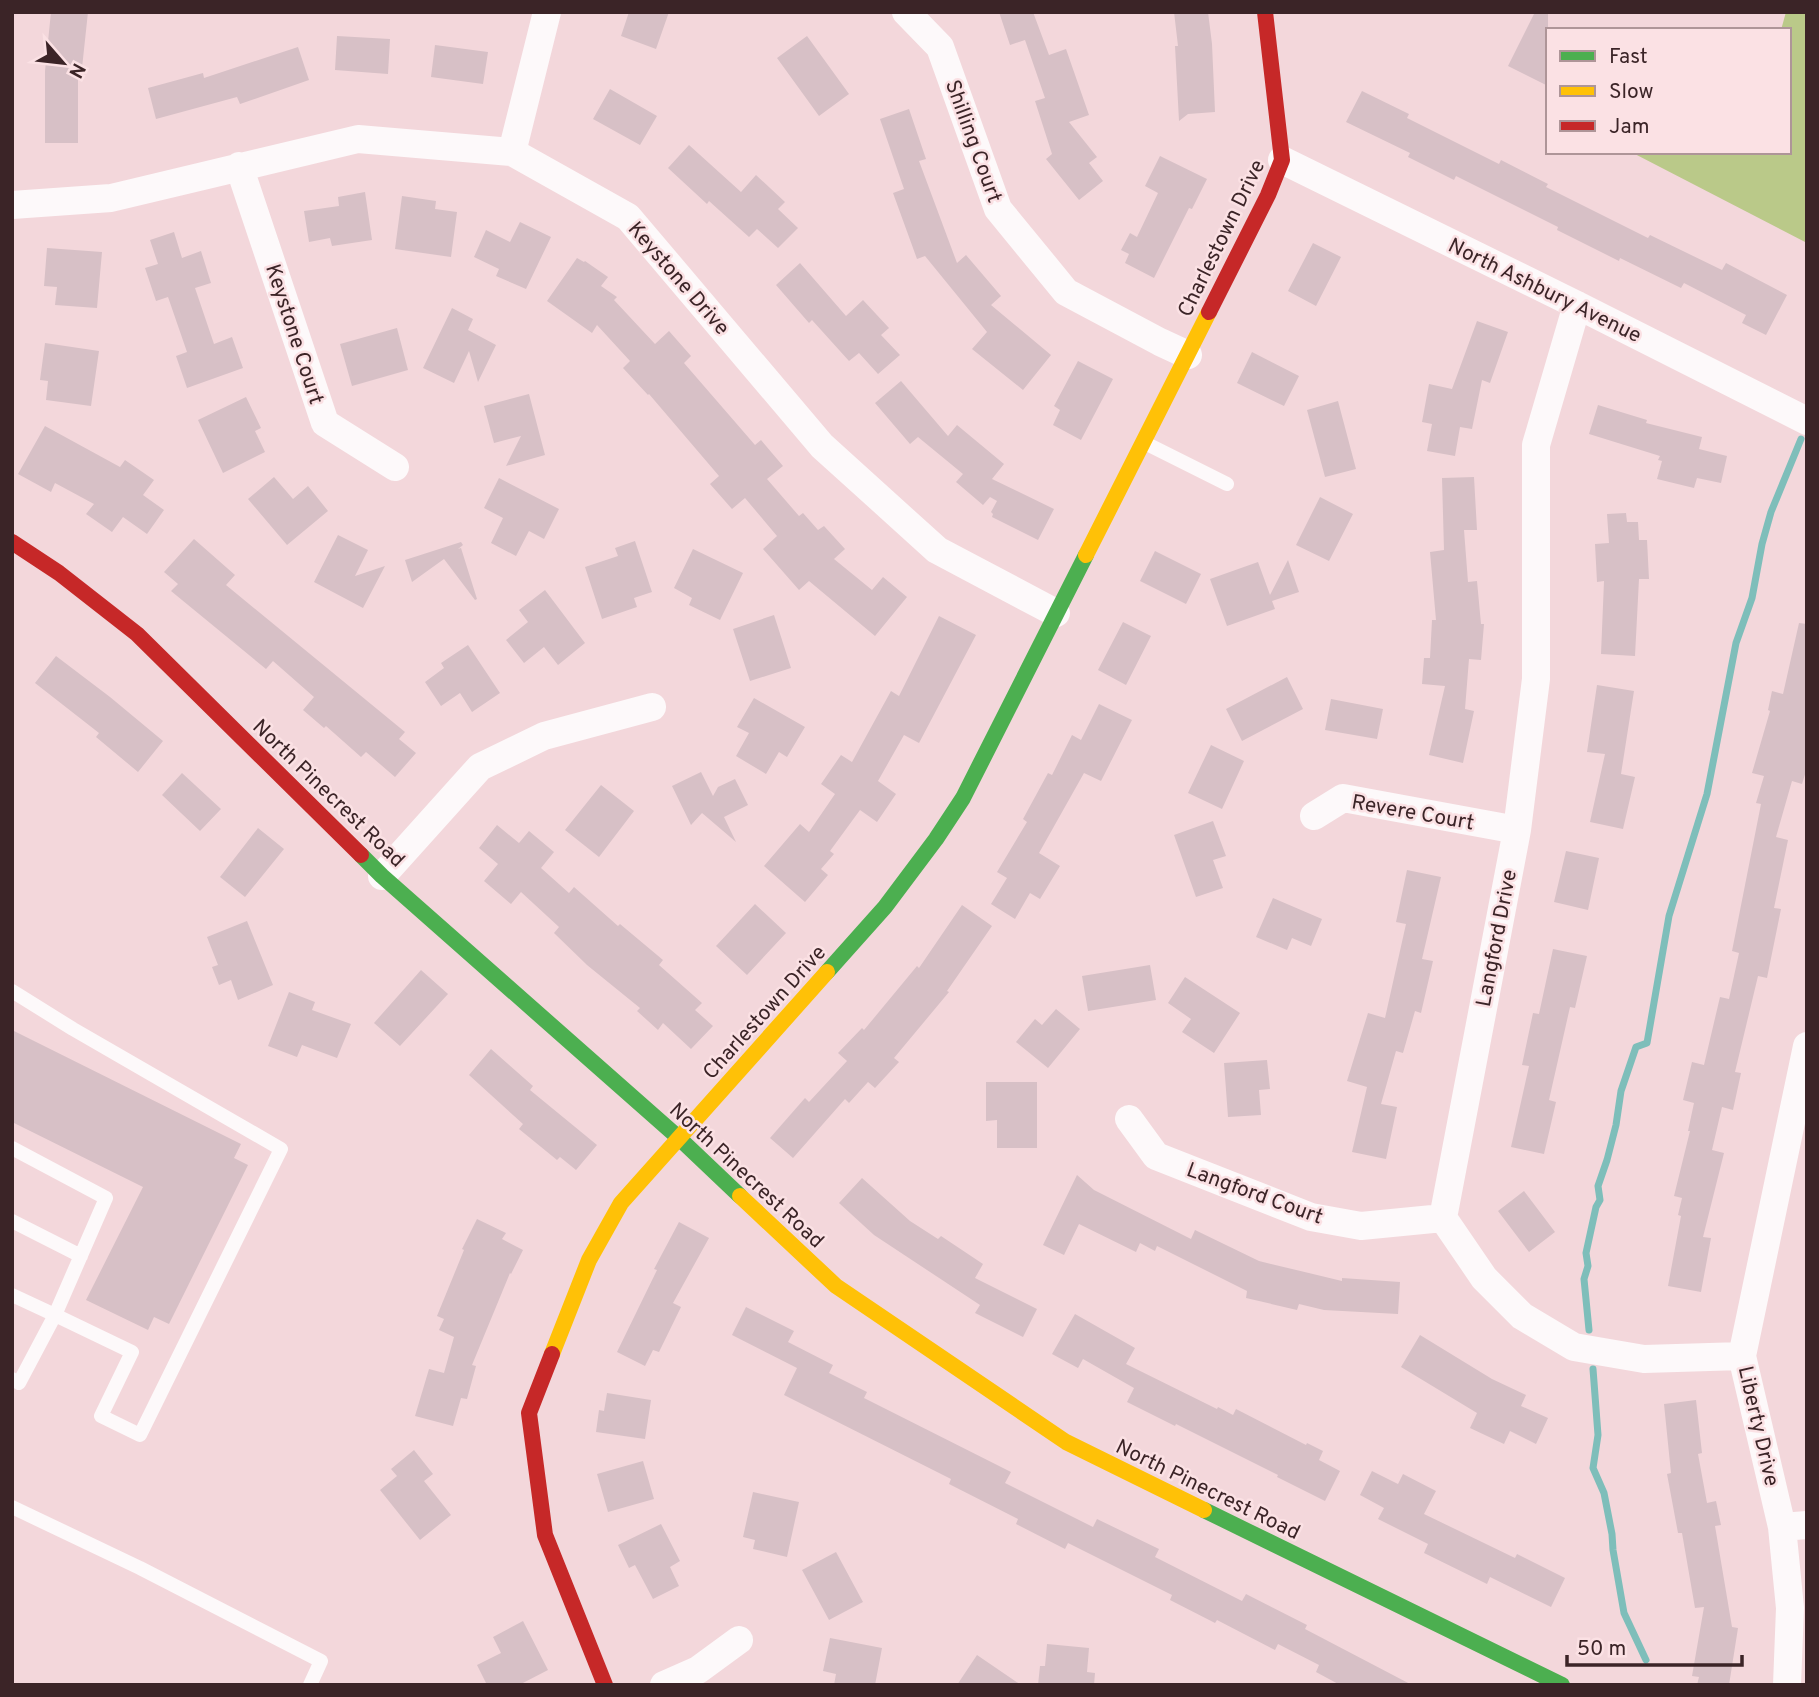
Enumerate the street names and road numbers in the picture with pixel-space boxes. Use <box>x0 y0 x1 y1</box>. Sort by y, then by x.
street label: Shilling Court <box>938 76 1007 207</box>
street label: Charlestown Drive <box>1173 155 1272 322</box>
street label: Keystone Drive <box>621 217 735 341</box>
street label: North Ashbury Avenue <box>1443 233 1645 350</box>
street label: Keystone Court <box>258 261 329 408</box>
street label: North Pinecrest Road <box>246 714 410 874</box>
street label: Revere Court <box>1349 789 1476 838</box>
street label: Langford Drive <box>1471 867 1524 1009</box>
street label: Charlestown Drive <box>698 940 833 1086</box>
street label: North Pinecrest Road <box>663 1097 829 1255</box>
street label: Langford Court <box>1183 1157 1326 1232</box>
street label: Liberty Drive <box>1731 1364 1784 1489</box>
street label: North Pinecrest Road <box>1111 1434 1304 1547</box>

